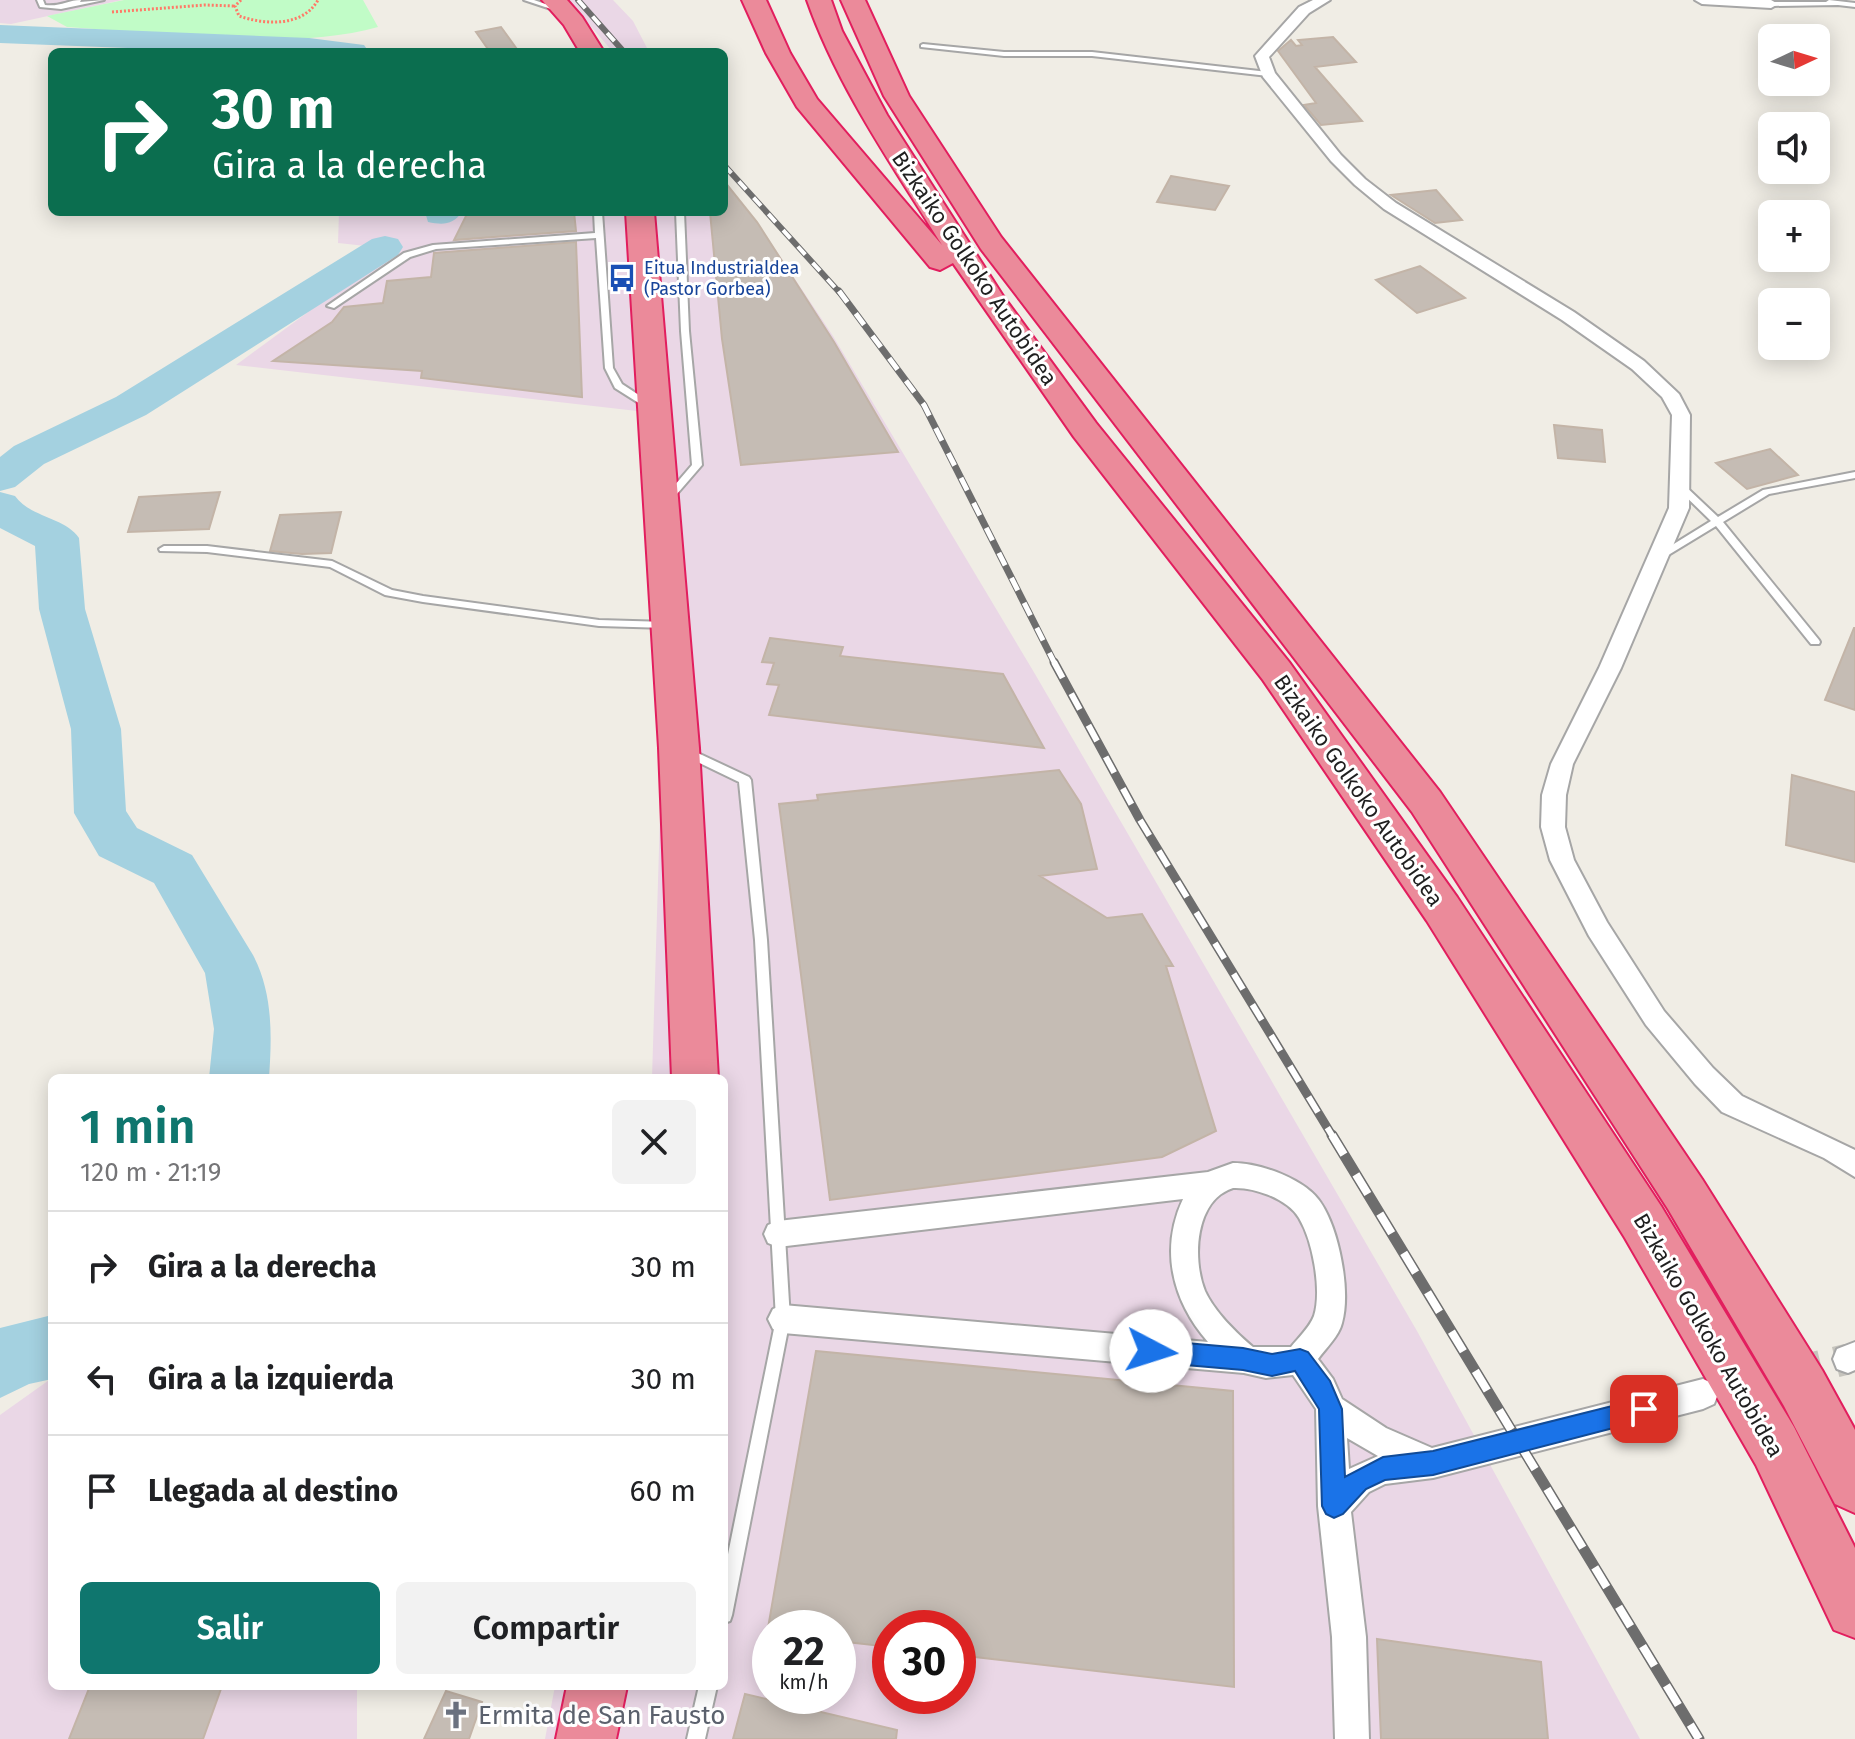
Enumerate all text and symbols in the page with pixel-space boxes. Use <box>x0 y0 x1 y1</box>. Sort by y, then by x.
north arrow <box>1758 24 1830 96</box>
map controls <box>1758 24 1830 360</box>
text: 30 m <box>212 76 334 143</box>
icon: right <box>80 80 184 184</box>
button: sound <box>1758 112 1830 184</box>
text: Gira a la derecha <box>212 144 487 188</box>
street label: Bizkaiko Golkoko Autobidea <box>886 146 1063 391</box>
button: + <box>1758 200 1830 272</box>
place label: Eitua Industrialdea (Pastor Gorbea) <box>644 257 799 300</box>
bus stop icon: Eitua Industrialdea (Pastor Gorbea) <box>607 263 637 293</box>
button: − <box>1758 288 1830 360</box>
street label: Bizkaiko Golkoko Autobidea <box>1268 669 1449 911</box>
text: 1 min <box>80 1098 196 1156</box>
button: close <box>612 1100 696 1184</box>
text: 120 m · 21:19 <box>80 1157 221 1188</box>
street label: Bizkaiko Golkoko Autobidea <box>1628 1209 1789 1462</box>
icon: right <box>80 1245 124 1289</box>
text: Gira a la derecha <box>148 1249 377 1285</box>
text: 30 m <box>631 1249 696 1285</box>
position arrow <box>1109 1309 1193 1393</box>
icon: left <box>80 1357 124 1401</box>
text: Gira a la izquierda <box>148 1361 394 1397</box>
text: 30 m <box>631 1361 696 1397</box>
pin <box>1610 1375 1678 1443</box>
icon: arrive <box>1622 1387 1666 1431</box>
icon: arrive <box>80 1469 124 1513</box>
text: Llegada al destino <box>148 1473 398 1509</box>
text: 60 m <box>630 1473 696 1509</box>
button: Salir <box>80 1582 380 1674</box>
button: Compartir <box>396 1582 696 1674</box>
speed limit sign: 30 <box>872 1610 976 1714</box>
text: 22 <box>783 1628 825 1676</box>
text: km/h <box>779 1670 829 1694</box>
church icon: Ermita de San Fausto <box>441 1700 471 1730</box>
place label: Ermita de San Fausto <box>478 1700 725 1731</box>

